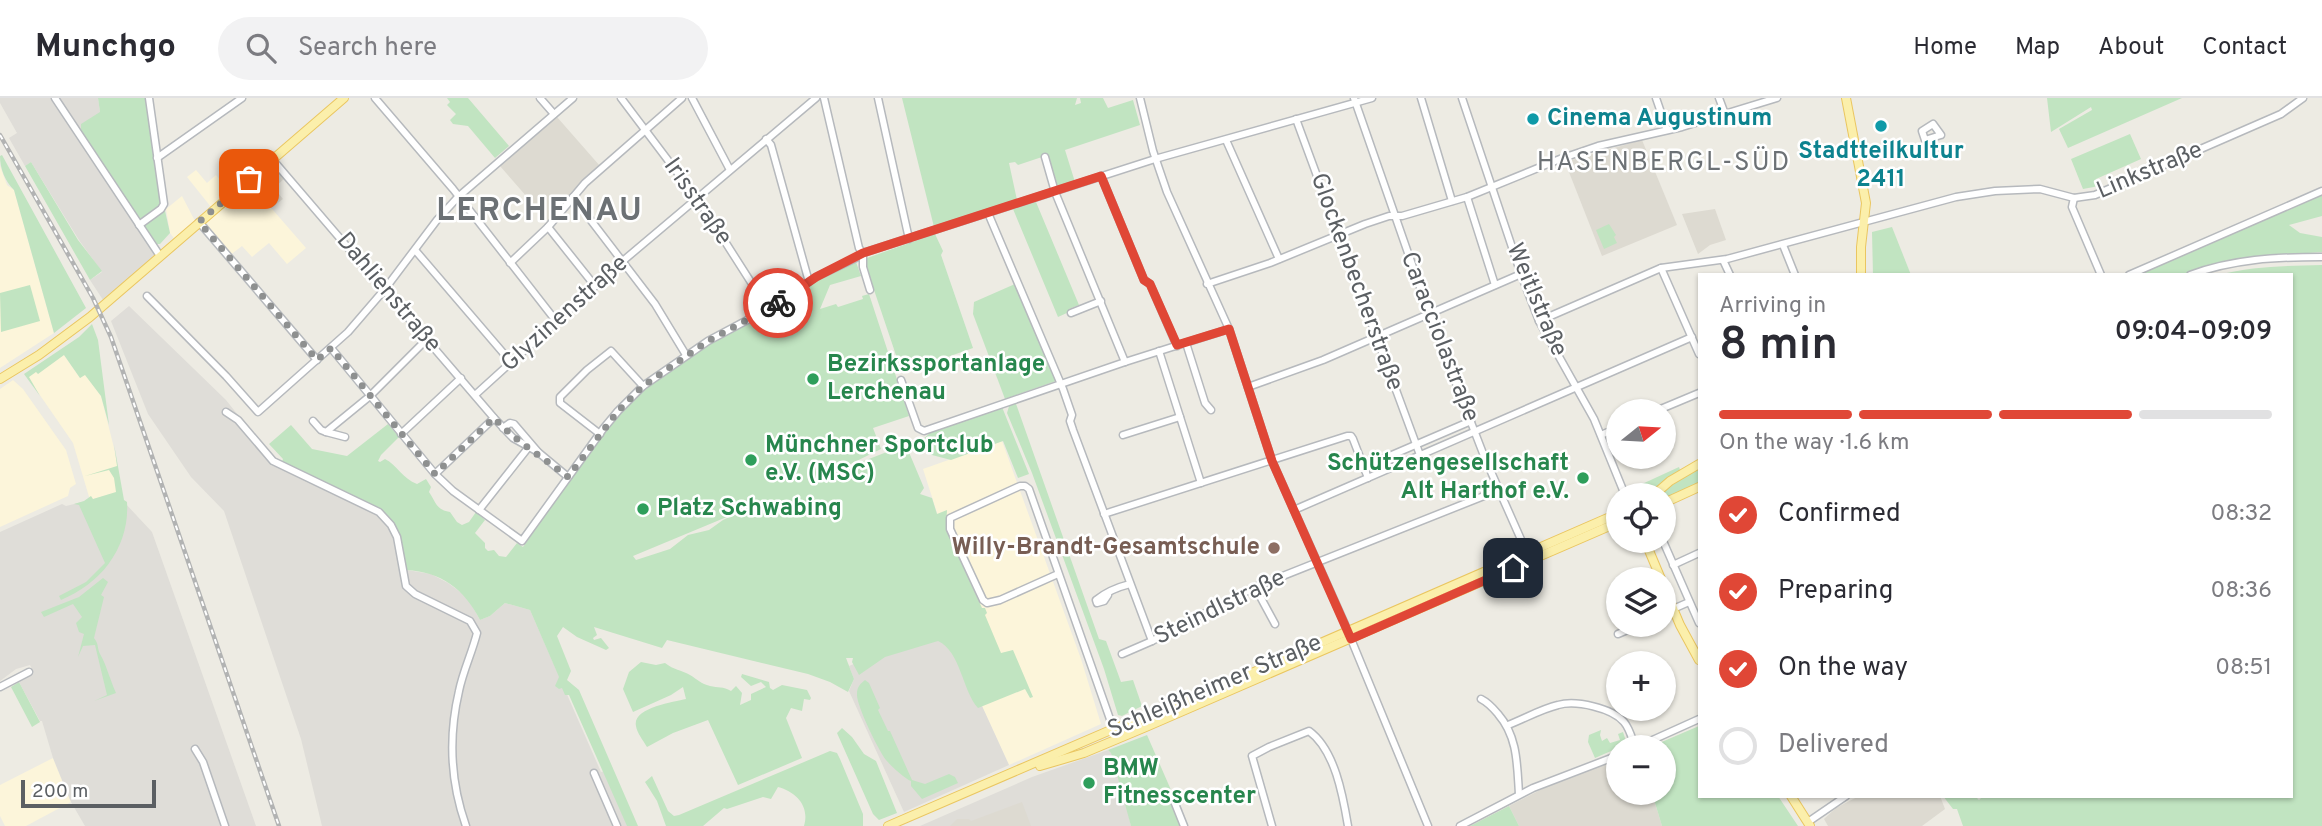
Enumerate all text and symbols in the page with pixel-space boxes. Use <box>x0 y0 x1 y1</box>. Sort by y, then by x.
search box <box>218 17 708 80</box>
text: Munchgo <box>35 27 176 69</box>
icon: search <box>242 29 280 67</box>
text: Search here <box>298 32 437 65</box>
text: Home <box>1913 33 1977 63</box>
text: Map <box>2015 33 2060 63</box>
text: About <box>2098 33 2164 63</box>
text: Contact <box>2202 33 2287 63</box>
place label: Cinema Augustinum <box>1547 104 1772 134</box>
marker: Cinema Augustinum <box>1525 111 1541 127</box>
marker: Stadtteilkultur 2411 <box>1873 118 1889 134</box>
street label: Linkstraße <box>2093 135 2207 207</box>
place label: Stadtteilkultur 2411 <box>1798 137 1964 195</box>
district label: HASENBERGL-SÜD <box>1537 146 1791 180</box>
pin <box>219 149 279 209</box>
street label: Irisstraße <box>656 152 738 252</box>
icon: bag <box>230 160 268 198</box>
street label: Glockenbecherstraße <box>1303 169 1409 395</box>
district label: LERCHENAU <box>436 192 644 232</box>
street label: Dahlienstraße <box>329 227 447 359</box>
street label: Weitlstraße <box>1499 239 1573 361</box>
street label: Caracciolastraße <box>1393 248 1485 426</box>
street label: Glyzinenstraße <box>495 249 635 379</box>
courier <box>743 268 813 338</box>
icon: bike <box>759 284 797 322</box>
text: Arriving in <box>1719 292 1826 321</box>
text: 09:04–09:09 <box>2115 316 2272 349</box>
text: 8 min <box>1719 317 1838 376</box>
place label: Bezirkssportanlage Lerchenau <box>827 350 1045 408</box>
marker: Bezirkssportanlage Lerchenau <box>805 371 821 387</box>
north arrow <box>1606 399 1676 469</box>
map controls <box>1606 399 1676 805</box>
text: On the way · 1.6 km <box>1719 429 1909 458</box>
place label: Münchner Sportclub e.V. (MSC) <box>765 431 994 489</box>
place label: Schützengesellschaft Alt Harthof e.V. <box>1327 449 1569 507</box>
marker: Münchner Sportclub e.V. (MSC) <box>743 452 759 468</box>
marker: Schützengesellschaft Alt Harthof e.V. <box>1575 470 1591 486</box>
button: locate <box>1606 483 1676 553</box>
place label: Platz Schwabing <box>657 494 842 524</box>
icon: check <box>1719 496 1757 534</box>
text: Confirmed <box>1778 498 1901 531</box>
text: 08:32 <box>2211 500 2272 529</box>
marker: Platz Schwabing <box>635 501 651 517</box>
place label: Willy-Brandt-Gesamtschule <box>951 533 1260 563</box>
pin <box>1483 538 1543 598</box>
marker: Willy-Brandt-Gesamtschule <box>1266 540 1282 556</box>
icon: home <box>1494 549 1532 587</box>
street label: Steindlstraße <box>1149 563 1291 653</box>
button: layers <box>1606 567 1676 637</box>
icon: check <box>1719 573 1757 611</box>
text: Preparing <box>1778 575 1893 608</box>
text: 08:36 <box>2210 577 2272 606</box>
street label: Schleißheimer Straße <box>1103 628 1327 746</box>
icon: check <box>1719 650 1757 688</box>
button: + <box>1606 651 1676 721</box>
text: On the way <box>1778 652 1908 685</box>
text: 08:51 <box>2215 654 2272 683</box>
text: Delivered <box>1778 729 1889 762</box>
button: − <box>1606 735 1676 805</box>
place label: BMW Fitnesscenter <box>1103 754 1256 812</box>
marker: BMW Fitnesscenter <box>1081 775 1097 791</box>
scale bar <box>21 777 156 809</box>
text: 200 m <box>32 780 88 804</box>

